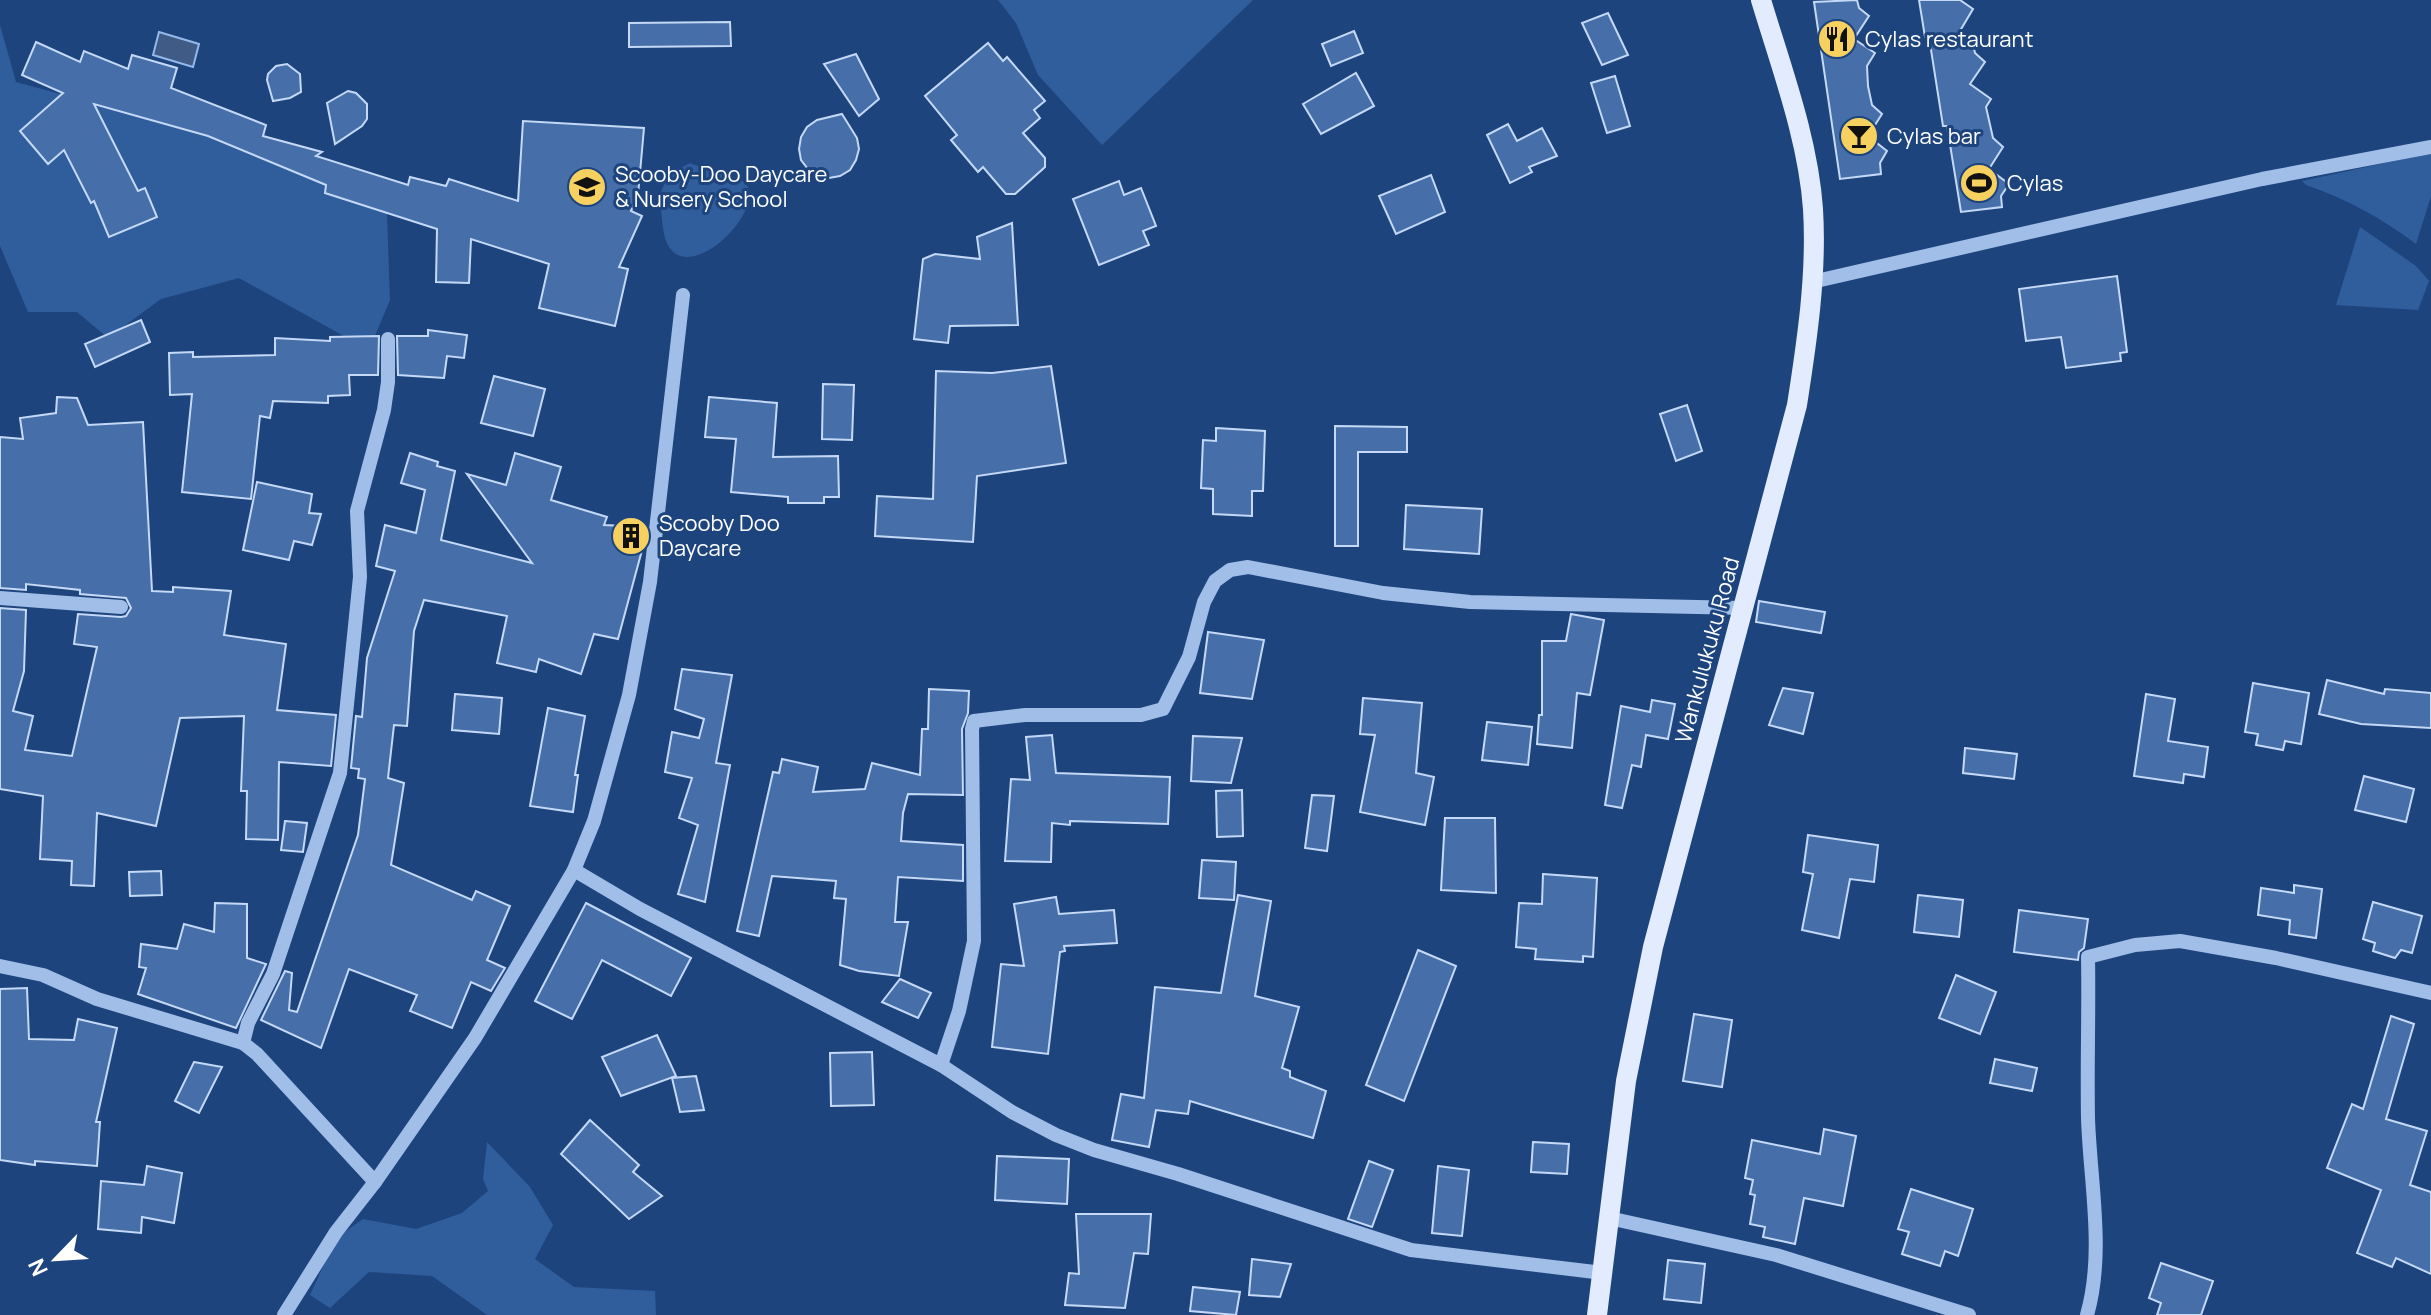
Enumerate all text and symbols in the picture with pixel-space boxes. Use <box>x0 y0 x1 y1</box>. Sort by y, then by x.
restaurant icon: Cylas restaurant <box>1816 18 1858 60</box>
place label: Cylas restaurant <box>1865 24 2034 54</box>
bar icon: Cylas bar <box>1838 115 1880 157</box>
place label: Cylas bar <box>1887 121 1981 151</box>
place label: Scooby-Doo Daycare & Nursery School <box>615 159 827 214</box>
sports icon: Cylas <box>1958 162 2000 204</box>
school or university icon: Scooby-Doo Daycare & Nursery School <box>566 166 608 208</box>
place label: Cylas <box>2007 168 2063 198</box>
place label: Scooby Doo Daycare <box>659 508 780 563</box>
building icon: Scooby Doo Daycare <box>610 515 652 557</box>
street label: Wankulukuku Road <box>1668 554 1746 746</box>
north arrow <box>16 1219 96 1299</box>
text: N <box>21 1254 55 1281</box>

